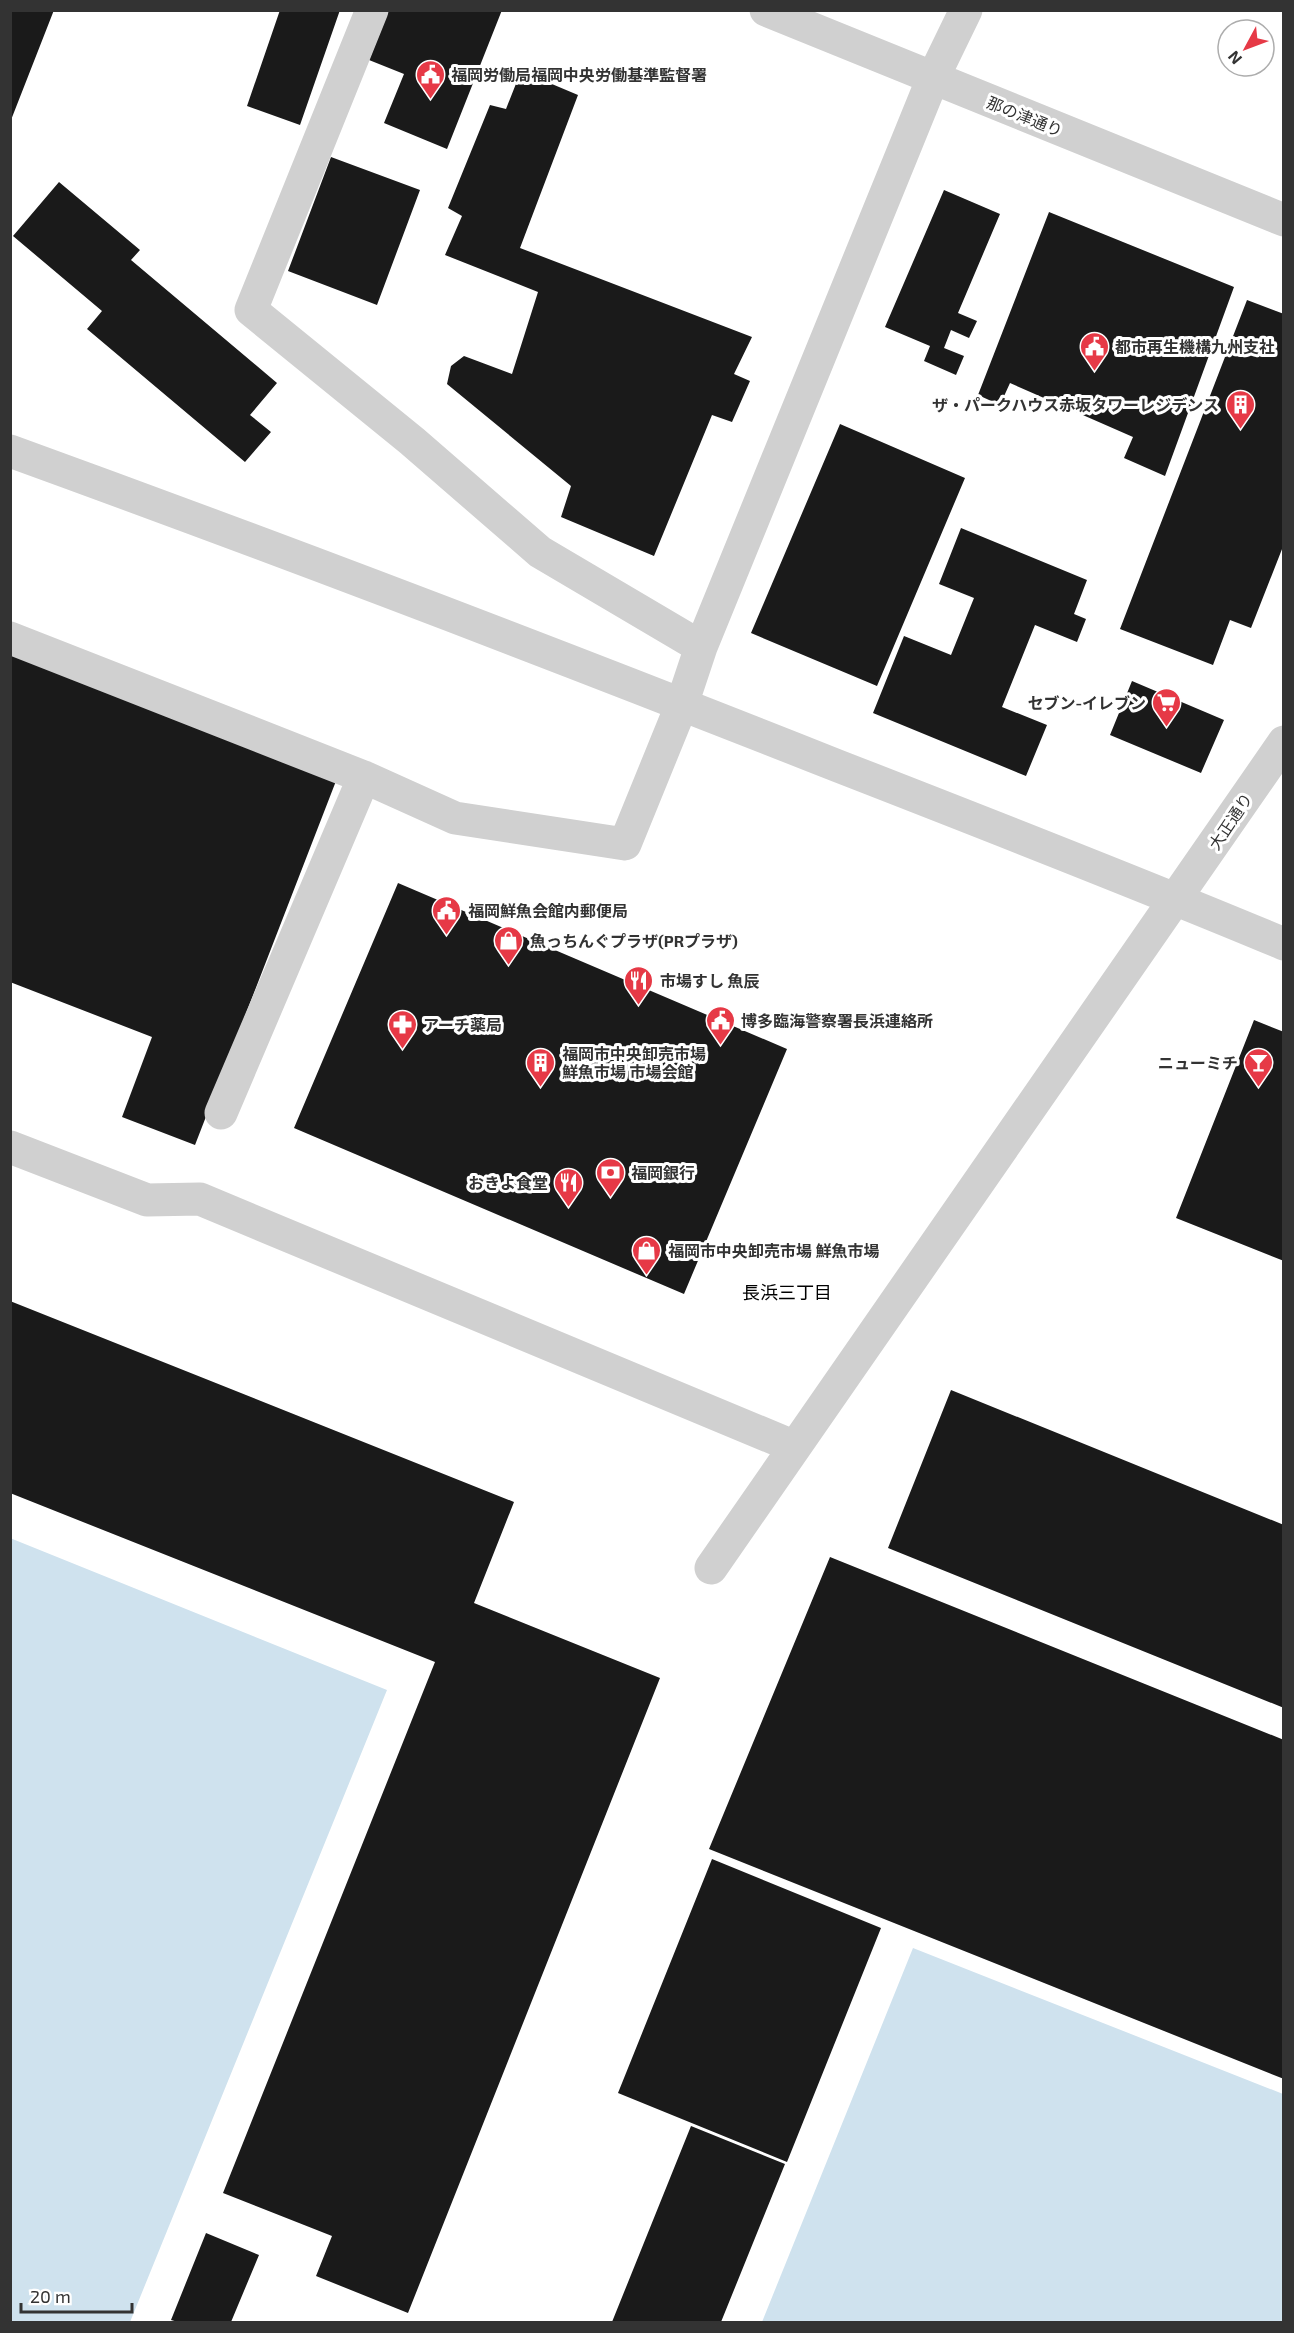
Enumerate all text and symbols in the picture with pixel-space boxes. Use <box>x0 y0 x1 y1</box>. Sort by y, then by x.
north arrow <box>1216 18 1276 78</box>
text: N <box>1223 48 1245 69</box>
public building icon: 福岡労働局福岡中央労働基準監督署 <box>414 58 446 100</box>
place label: 福岡労働局福岡中央労働基準監督署 <box>451 65 707 84</box>
street label: 那の津通り <box>984 92 1066 140</box>
public building icon: 都市再生機構九州支社 <box>1078 330 1110 372</box>
place label: 都市再生機構九州支社 <box>1115 337 1275 356</box>
building icon: ザ・パークハウス赤坂タワーレジデンス <box>1224 388 1256 430</box>
place label: ザ・パークハウス赤坂タワーレジデンス <box>932 395 1219 414</box>
supermarket icon: セブン-イレブン <box>1151 686 1183 728</box>
place label: セブン-イレブン <box>1027 693 1146 712</box>
street label: 大正通り <box>1204 789 1256 853</box>
public building icon: 福岡鮮魚会館内郵便局 <box>431 894 463 936</box>
place label: 福岡鮮魚会館内郵便局 <box>468 901 628 920</box>
shop icon: 魚っちんぐプラザ(PRプラザ) <box>493 924 525 966</box>
place label: 魚っちんぐプラザ(PRプラザ) <box>530 931 738 950</box>
restaurant icon: 市場すし 魚辰 <box>623 964 655 1006</box>
place label: 市場すし 魚辰 <box>660 971 759 990</box>
public building icon: 博多臨海警察署長浜連絡所 <box>704 1004 736 1046</box>
pharmacy icon: アーチ薬局 <box>386 1008 418 1050</box>
place label: 博多臨海警察署長浜連絡所 <box>741 1011 933 1030</box>
place label: アーチ薬局 <box>423 1015 502 1034</box>
place label: 福岡市中央卸売市場 鮮魚市場 市場会館 <box>562 1044 706 1081</box>
building icon: 福岡市中央卸売市場 鮮魚市場 市場会館 <box>525 1046 557 1088</box>
bar icon: ニューミチ <box>1243 1046 1275 1088</box>
place label: ニューミチ <box>1158 1053 1238 1072</box>
bank icon: 福岡銀行 <box>594 1156 626 1198</box>
place label: 福岡銀行 <box>631 1163 695 1182</box>
restaurant icon: おきよ食堂 <box>553 1166 585 1208</box>
place label: おきよ食堂 <box>468 1173 548 1192</box>
shop icon: 福岡市中央卸売市場 鮮魚市場 <box>631 1234 663 1276</box>
place label: 福岡市中央卸売市場 鮮魚市場 <box>668 1241 879 1260</box>
district label: 長浜三丁目 <box>742 1281 832 1303</box>
scale bar <box>21 2276 132 2314</box>
text: 20 m <box>30 2285 71 2307</box>

